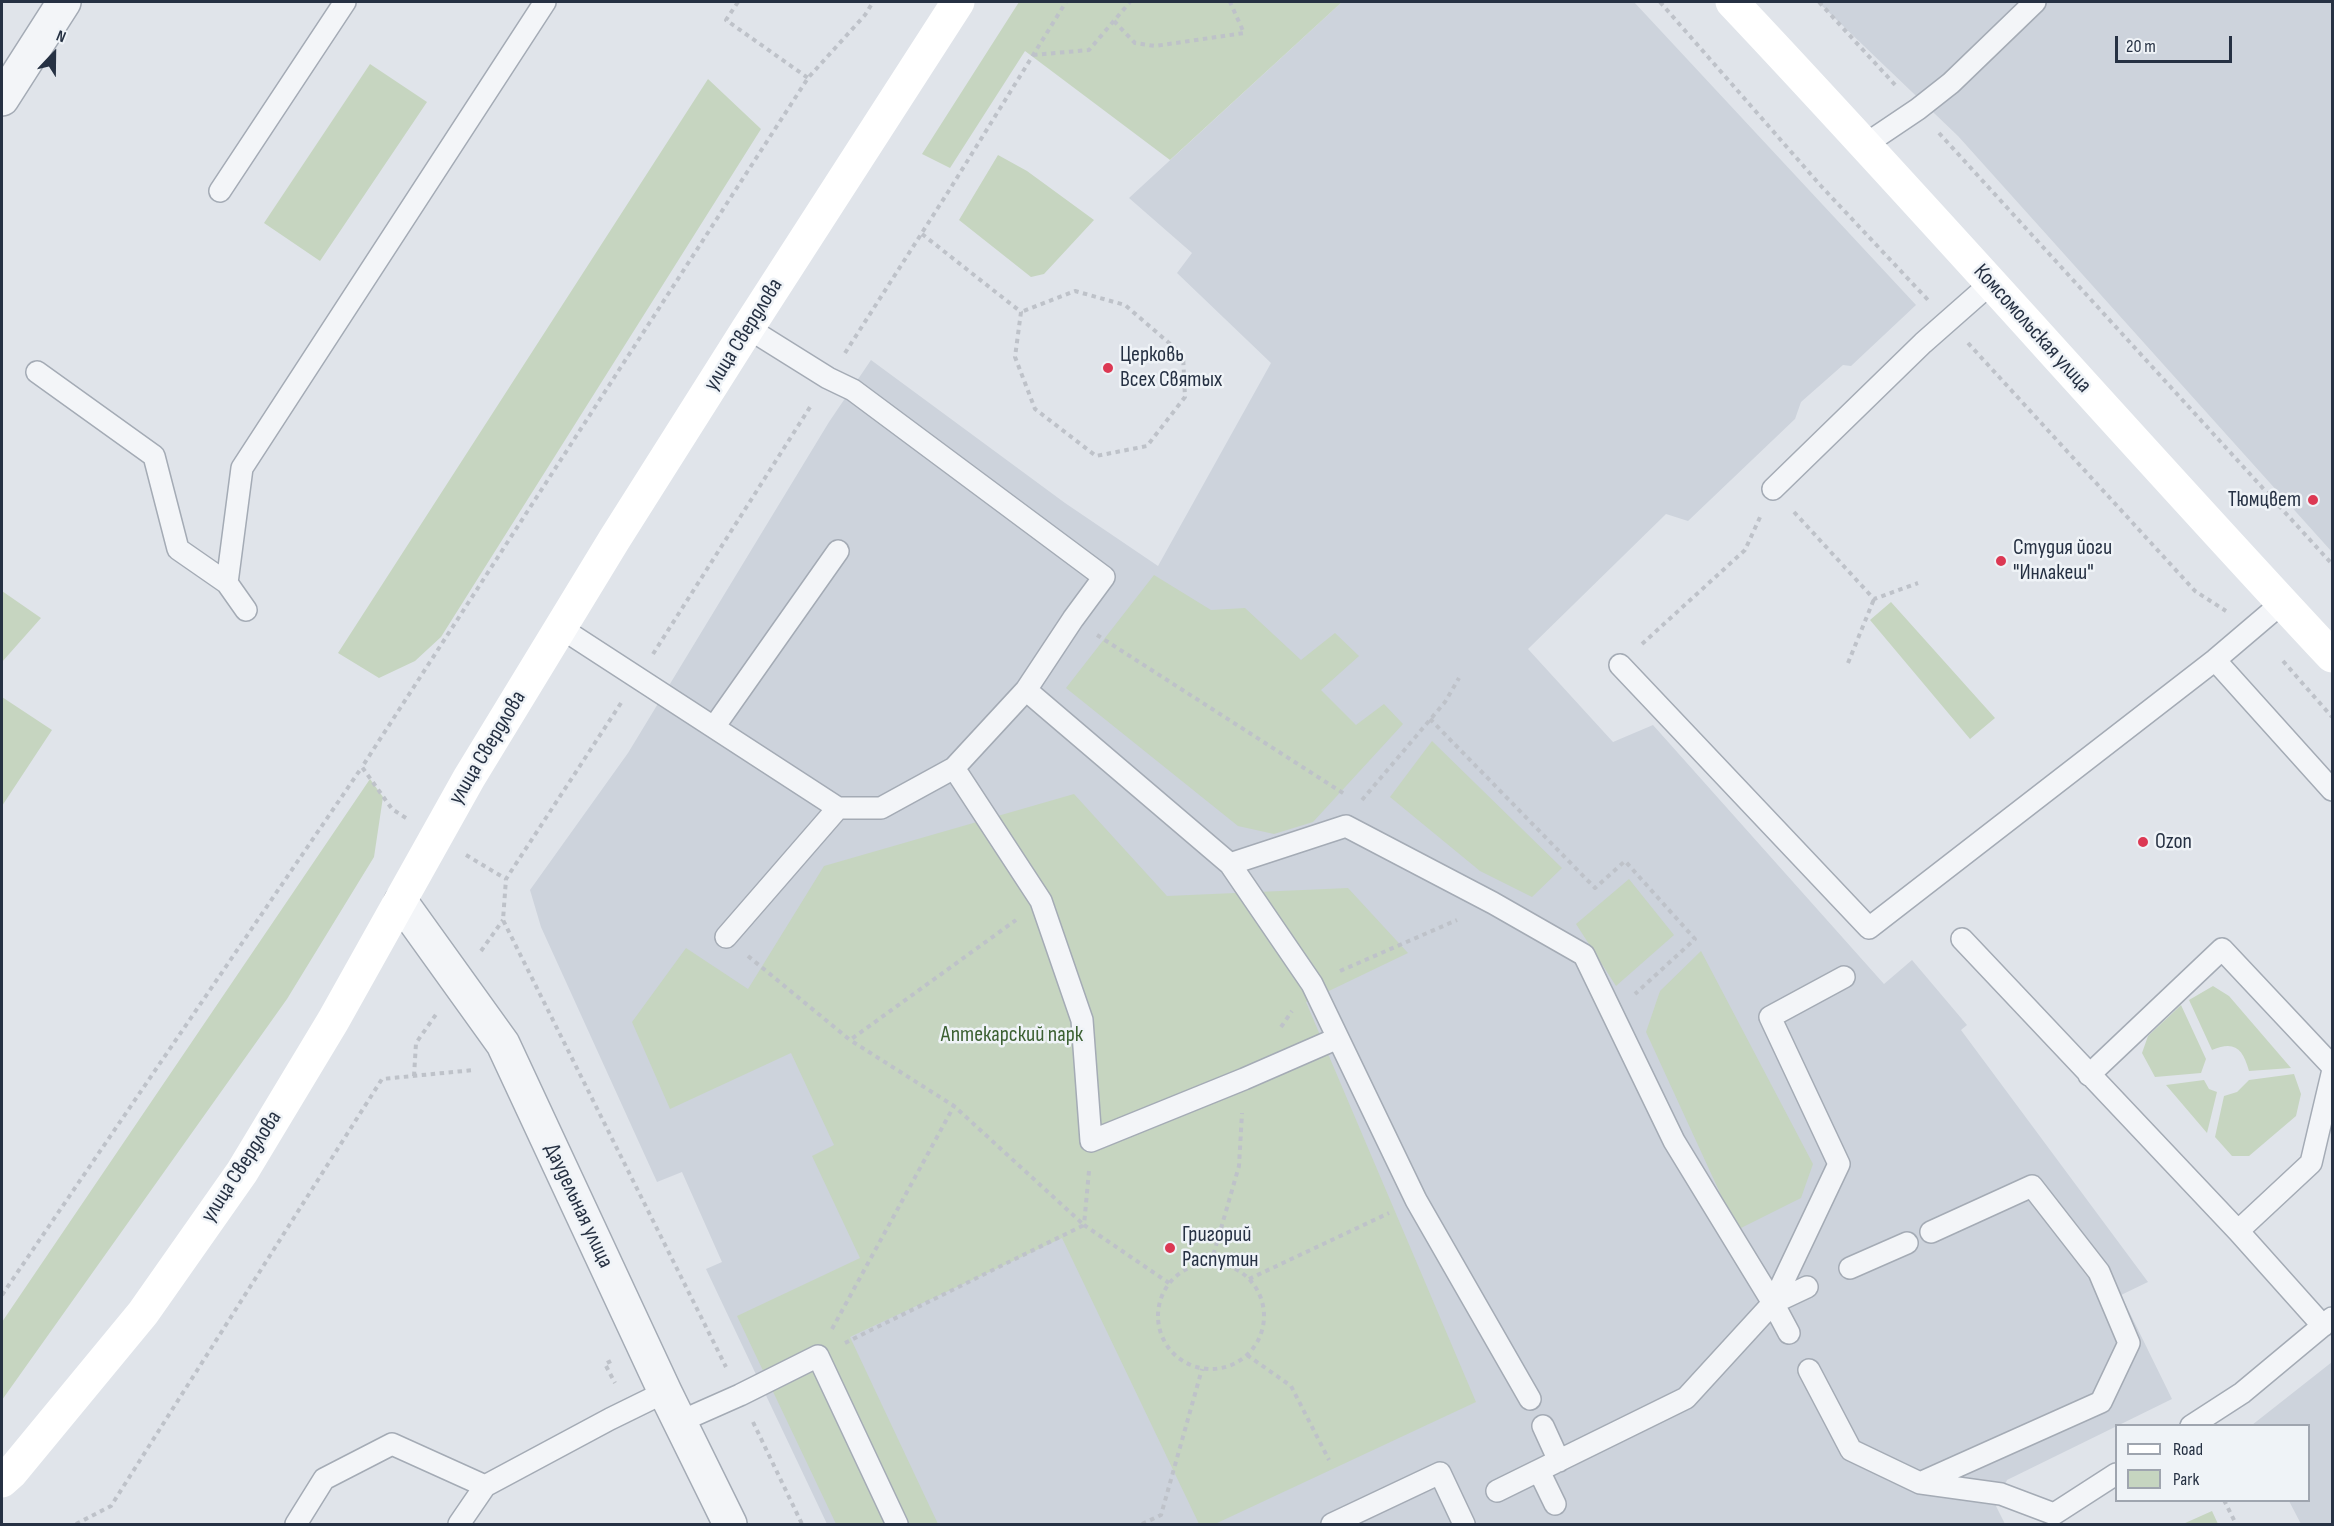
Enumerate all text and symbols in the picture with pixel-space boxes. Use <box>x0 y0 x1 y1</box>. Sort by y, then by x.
north arrow <box>24 24 84 84</box>
scale bar <box>2118 24 2235 62</box>
text: N <box>53 26 68 47</box>
text: 20 m <box>2126 36 2156 57</box>
street label: Комсомольская улица <box>1967 259 2097 399</box>
street label: улица Свердлова <box>699 274 789 396</box>
place label: Церковь Всех Святых <box>1120 342 1222 394</box>
marker: Церковь Всех Святых <box>1101 361 1115 375</box>
place label: Тюмцвет <box>2228 487 2301 513</box>
marker: Тюмцвет <box>2306 493 2320 507</box>
place label: Студия йоги "Инлакеш" <box>2013 535 2112 586</box>
marker: Студия йоги "Инлакеш" <box>1994 554 2008 568</box>
street label: улица Свердлова <box>444 686 532 810</box>
place label: Ozon <box>2155 829 2192 855</box>
marker: Ozon <box>2136 835 2150 849</box>
park label: Аптекарский парк <box>941 1022 1083 1048</box>
street label: улица Свердлова <box>196 1106 288 1228</box>
street label: Даудельная улица <box>538 1140 618 1272</box>
place label: Григорий Распутин <box>1182 1222 1259 1274</box>
marker: Григорий Распутин <box>1163 1241 1177 1255</box>
legend <box>2115 1424 2310 1502</box>
text: Road <box>2173 1439 2203 1460</box>
text: Park <box>2173 1469 2199 1490</box>

